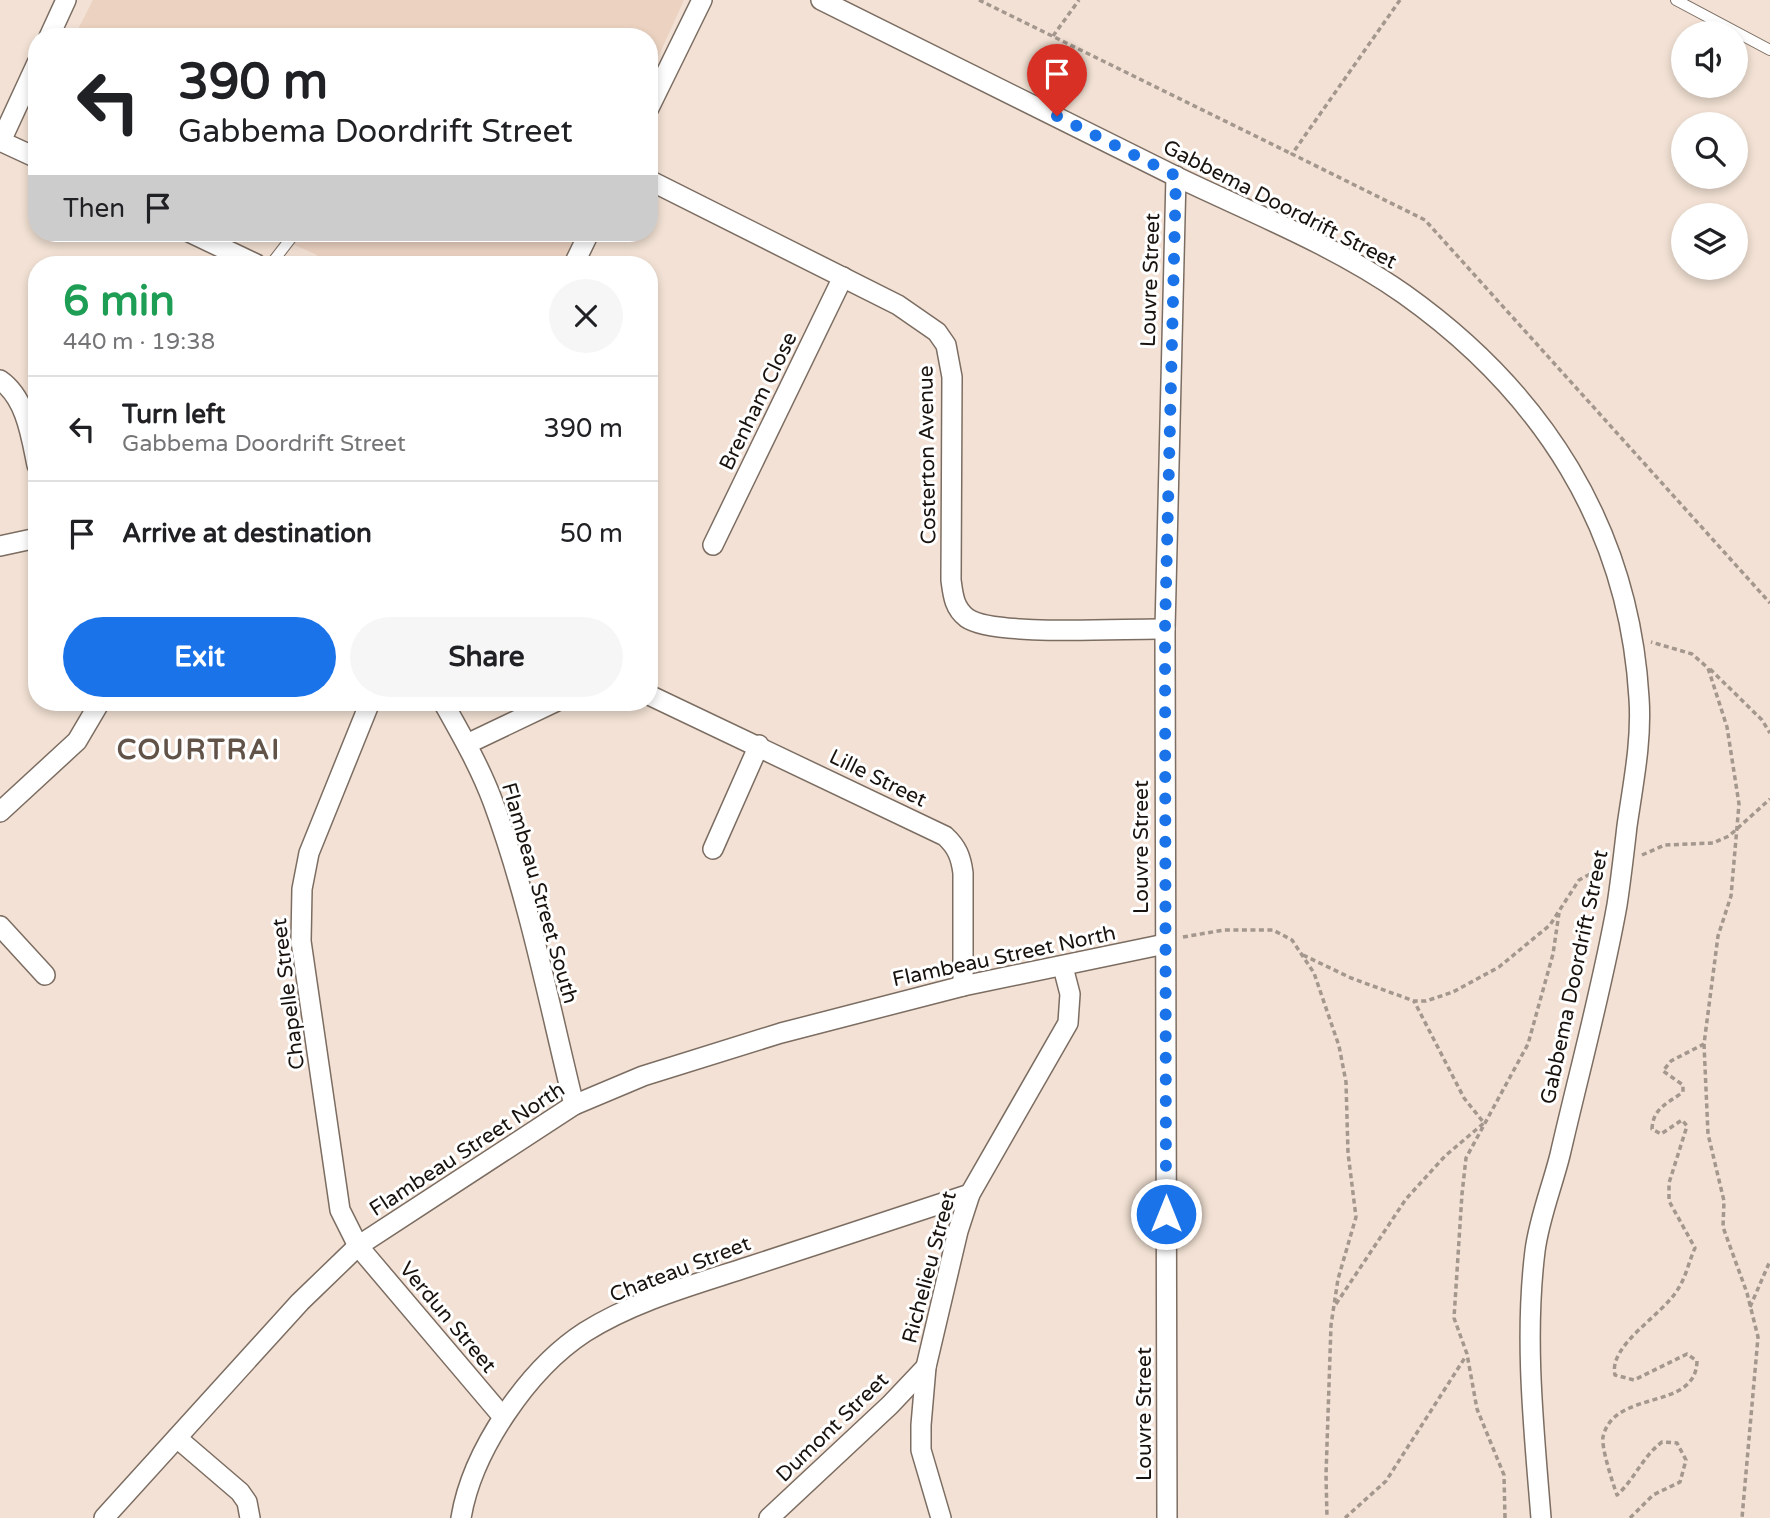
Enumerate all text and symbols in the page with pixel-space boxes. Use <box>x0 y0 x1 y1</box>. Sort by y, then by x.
map controls <box>1671 21 1748 280</box>
button: sound <box>1671 21 1748 98</box>
pin <box>1027 44 1087 116</box>
text: 390 m <box>178 53 328 112</box>
icon: arrive <box>1038 55 1076 93</box>
icon: left <box>63 56 154 147</box>
button: search <box>1671 112 1748 189</box>
text: Gabbema Doordrift Street <box>178 113 573 151</box>
street label: Gabbema Doordrift Street <box>1159 134 1401 274</box>
icon: arrive <box>139 189 177 227</box>
text: Then <box>63 193 125 224</box>
button: layers <box>1671 203 1748 280</box>
street label: Louvre Street <box>1136 213 1165 347</box>
text: 6 min <box>63 276 175 327</box>
button: close <box>549 279 623 353</box>
text: 440 m · 19:38 <box>63 328 215 356</box>
street label: Brenham Close <box>714 328 803 474</box>
street label: Costerton Avenue <box>913 365 942 545</box>
text: Turn left <box>122 399 225 430</box>
icon: left <box>63 410 101 448</box>
text: 390 m <box>543 413 623 444</box>
text: Gabbema Doordrift Street <box>122 430 406 458</box>
icon: arrive <box>63 515 101 553</box>
text: Arrive at destination <box>122 518 372 549</box>
text: 50 m <box>560 518 623 549</box>
button: Exit <box>63 617 336 697</box>
button: Share <box>350 617 623 697</box>
district label: COURTRAI <box>117 733 281 767</box>
street label: Lille Street <box>825 744 931 813</box>
street label: Flambeau Street South <box>496 780 583 1007</box>
street label: Louvre Street <box>1129 780 1154 914</box>
street label: Gabbema Doordrift Street <box>1535 848 1614 1106</box>
street label: Chapelle Street <box>267 917 310 1071</box>
street label: Flambeau Street North <box>890 921 1118 992</box>
street label: Flambeau Street North <box>365 1077 570 1222</box>
position arrow <box>1129 1177 1203 1251</box>
street label: Richelieu Street <box>897 1188 962 1346</box>
street label: Chateau Street <box>606 1231 754 1308</box>
street label: Verdun Street <box>394 1257 501 1378</box>
street label: Louvre Street <box>1132 1347 1157 1481</box>
street label: Dumont Street <box>771 1367 894 1487</box>

